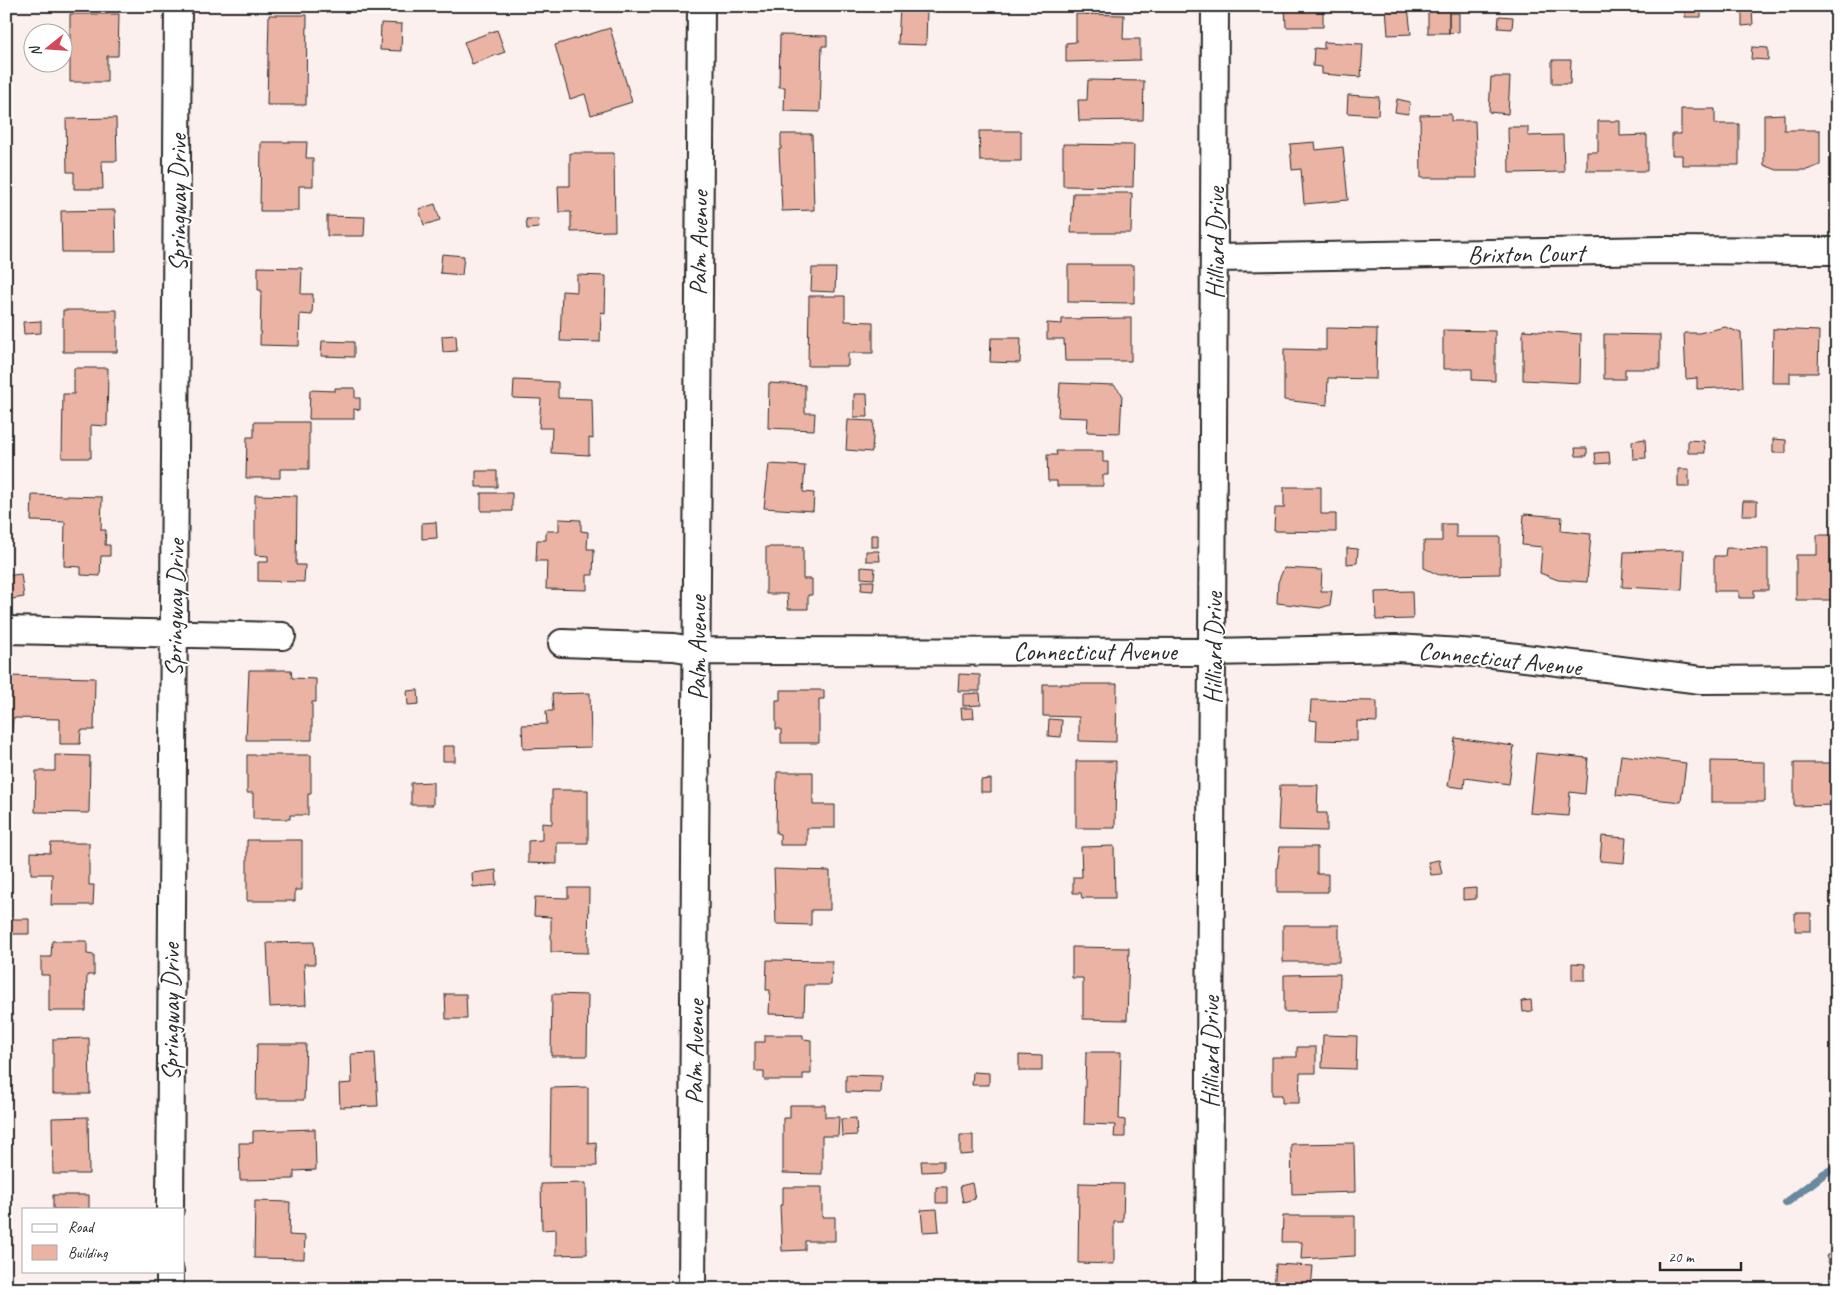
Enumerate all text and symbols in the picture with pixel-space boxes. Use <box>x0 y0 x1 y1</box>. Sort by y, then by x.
north arrow <box>22 22 72 72</box>
text: N <box>26 43 45 58</box>
street label: Springway Drive <box>162 132 194 272</box>
street label: Hilliard Drive <box>1200 185 1232 299</box>
street label: Palm Avenue <box>682 189 716 296</box>
street label: Brixton Court <box>1467 237 1588 271</box>
street label: Springway Drive <box>158 537 192 677</box>
street label: Hilliard Drive <box>1198 590 1230 704</box>
street label: Palm Avenue <box>682 594 714 700</box>
street label: Connecticut Avenue <box>1417 635 1585 684</box>
street label: Connecticut Avenue <box>1013 636 1179 668</box>
street label: Springway Drive <box>155 941 187 1081</box>
street label: Hilliard Drive <box>1195 994 1227 1108</box>
street label: Palm Avenue <box>678 998 712 1105</box>
legend <box>22 1208 185 1272</box>
text: Road <box>68 1218 95 1237</box>
scale bar <box>1660 1240 1742 1272</box>
text: Building <box>68 1244 108 1263</box>
text: 20 m <box>1668 1248 1695 1267</box>

